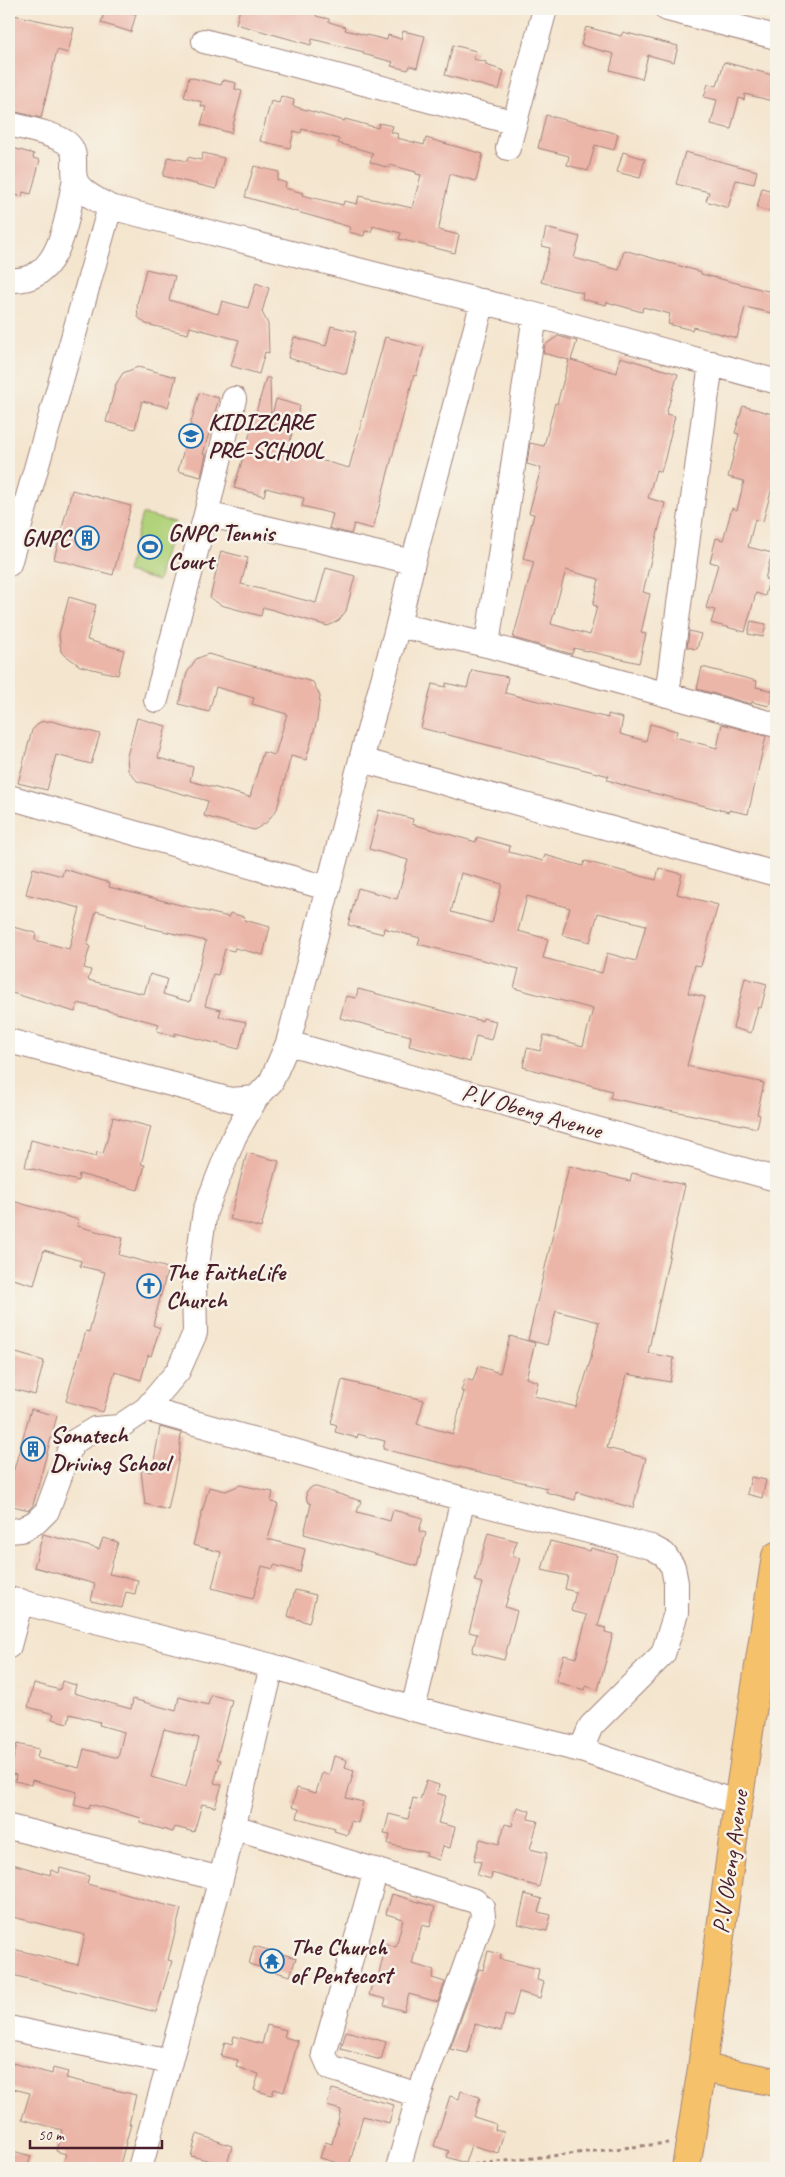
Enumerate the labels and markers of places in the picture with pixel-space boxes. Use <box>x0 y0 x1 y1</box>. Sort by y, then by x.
place label: KIDIZCARE PRE-SCHOOL <box>208 407 325 465</box>
school or university icon: KIDIZCARE PRE-SCHOOL <box>178 423 204 449</box>
place label: GNPC Tennis Court <box>168 518 277 576</box>
place label: GNPC <box>22 523 74 553</box>
building icon: GNPC <box>74 525 100 551</box>
sports icon: GNPC Tennis Court <box>137 534 163 560</box>
place label: The FaitheLife Church <box>166 1257 287 1315</box>
church icon: The FaitheLife Church <box>136 1273 162 1299</box>
place label: Sonatech Driving School <box>50 1420 174 1478</box>
building icon: Sonatech Driving School <box>20 1436 46 1462</box>
place label: The Church of Pentecost <box>290 1932 396 1990</box>
temple icon: The Church of Pentecost <box>259 1948 285 1974</box>

